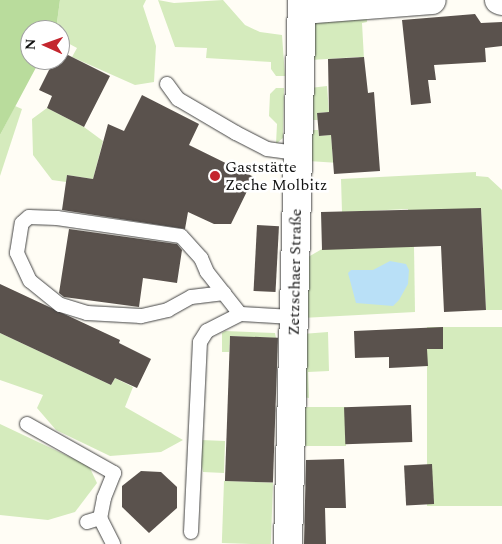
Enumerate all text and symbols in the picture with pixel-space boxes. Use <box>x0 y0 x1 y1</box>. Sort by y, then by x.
north arrow <box>20 20 70 70</box>
text: N <box>20 38 41 51</box>
place label: Gaststätte Zeche Molbitz <box>225 157 328 195</box>
marker: Gaststätte Zeche Molbitz <box>209 170 221 182</box>
street label: Zetzschaer Straße <box>284 208 306 336</box>

